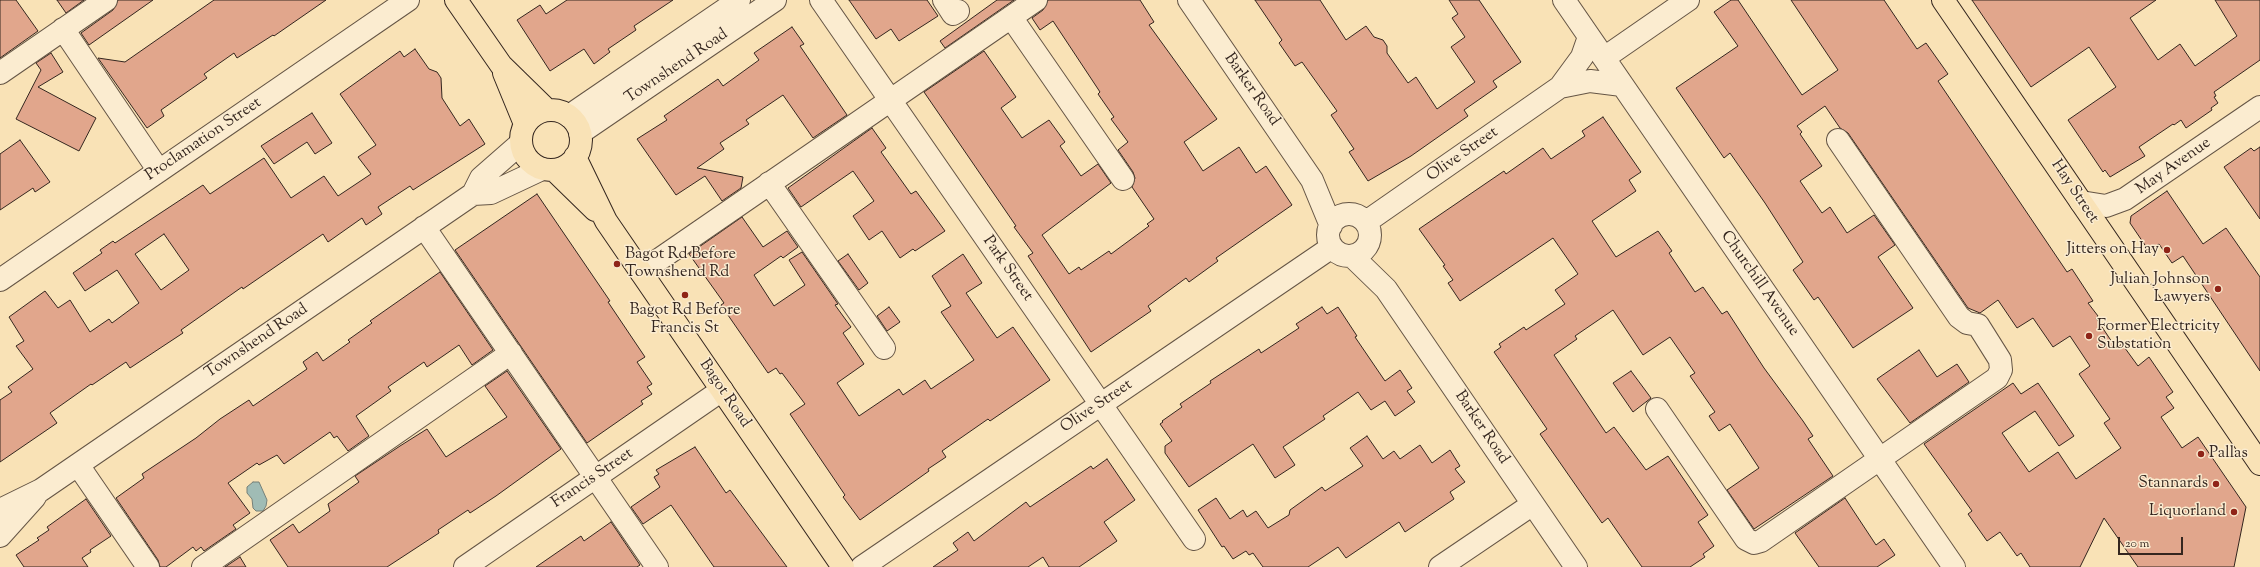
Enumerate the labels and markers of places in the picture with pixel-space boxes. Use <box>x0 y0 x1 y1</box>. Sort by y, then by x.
place label: Jitters on Hay <box>2066 240 2159 260</box>
place label: Bagot Rd Before Townshend Rd <box>625 245 736 283</box>
marker: Jitters on Hay <box>2162 245 2172 255</box>
marker: Bagot Rd Before Townshend Rd <box>612 259 622 269</box>
place label: Julian Johnson Lawyers <box>2110 270 2210 308</box>
marker: Julian Johnson Lawyers <box>2213 284 2223 294</box>
marker: Bagot Rd Before Francis St <box>680 290 690 300</box>
place label: Bagot Rd Before Francis St <box>630 301 740 339</box>
place label: Former Electricity Substation <box>2097 317 2220 355</box>
marker: Former Electricity Substation <box>2084 331 2094 341</box>
place label: Pallas <box>2209 444 2248 464</box>
marker: Pallas <box>2196 449 2206 459</box>
place label: Stannards <box>2138 474 2208 494</box>
marker: Stannards <box>2211 479 2221 489</box>
place label: Liquorland <box>2149 502 2226 522</box>
marker: Liquorland <box>2229 507 2239 517</box>

